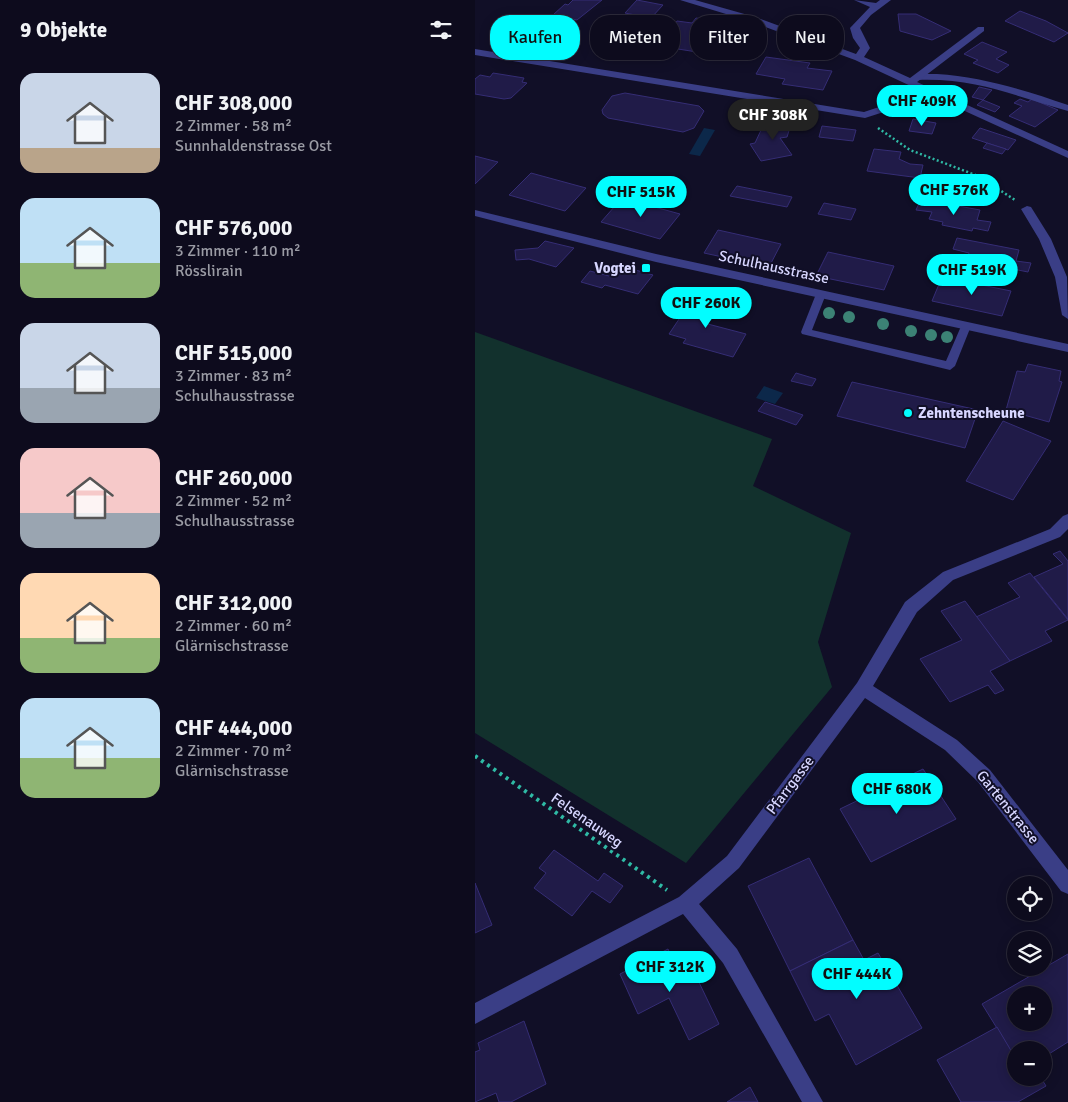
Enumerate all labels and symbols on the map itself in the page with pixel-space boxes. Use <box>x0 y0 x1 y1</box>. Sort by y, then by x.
pin: CHF 409K <box>870 84 974 127</box>
pin: CHF 308K <box>721 98 825 141</box>
pin: CHF 576K <box>902 174 1006 216</box>
pin: CHF 515K <box>589 176 693 218</box>
street label: Schulhausstrasse <box>717 247 831 287</box>
pin: CHF 519K <box>920 254 1024 296</box>
place label: Vogtei <box>594 259 636 277</box>
marker: Vogtei <box>640 262 652 274</box>
pin: CHF 260K <box>654 286 758 329</box>
place label: Zehntenscheune <box>918 404 1025 422</box>
marker: Zehntenscheune <box>902 407 914 419</box>
street label: Pfarrgasse <box>762 752 818 818</box>
street label: Gartenstrasse <box>973 767 1043 847</box>
pin: CHF 680K <box>845 772 949 815</box>
street label: Felsenauweg <box>548 789 626 851</box>
pin: CHF 312K <box>618 950 722 993</box>
pin: CHF 444K <box>805 958 909 1000</box>

